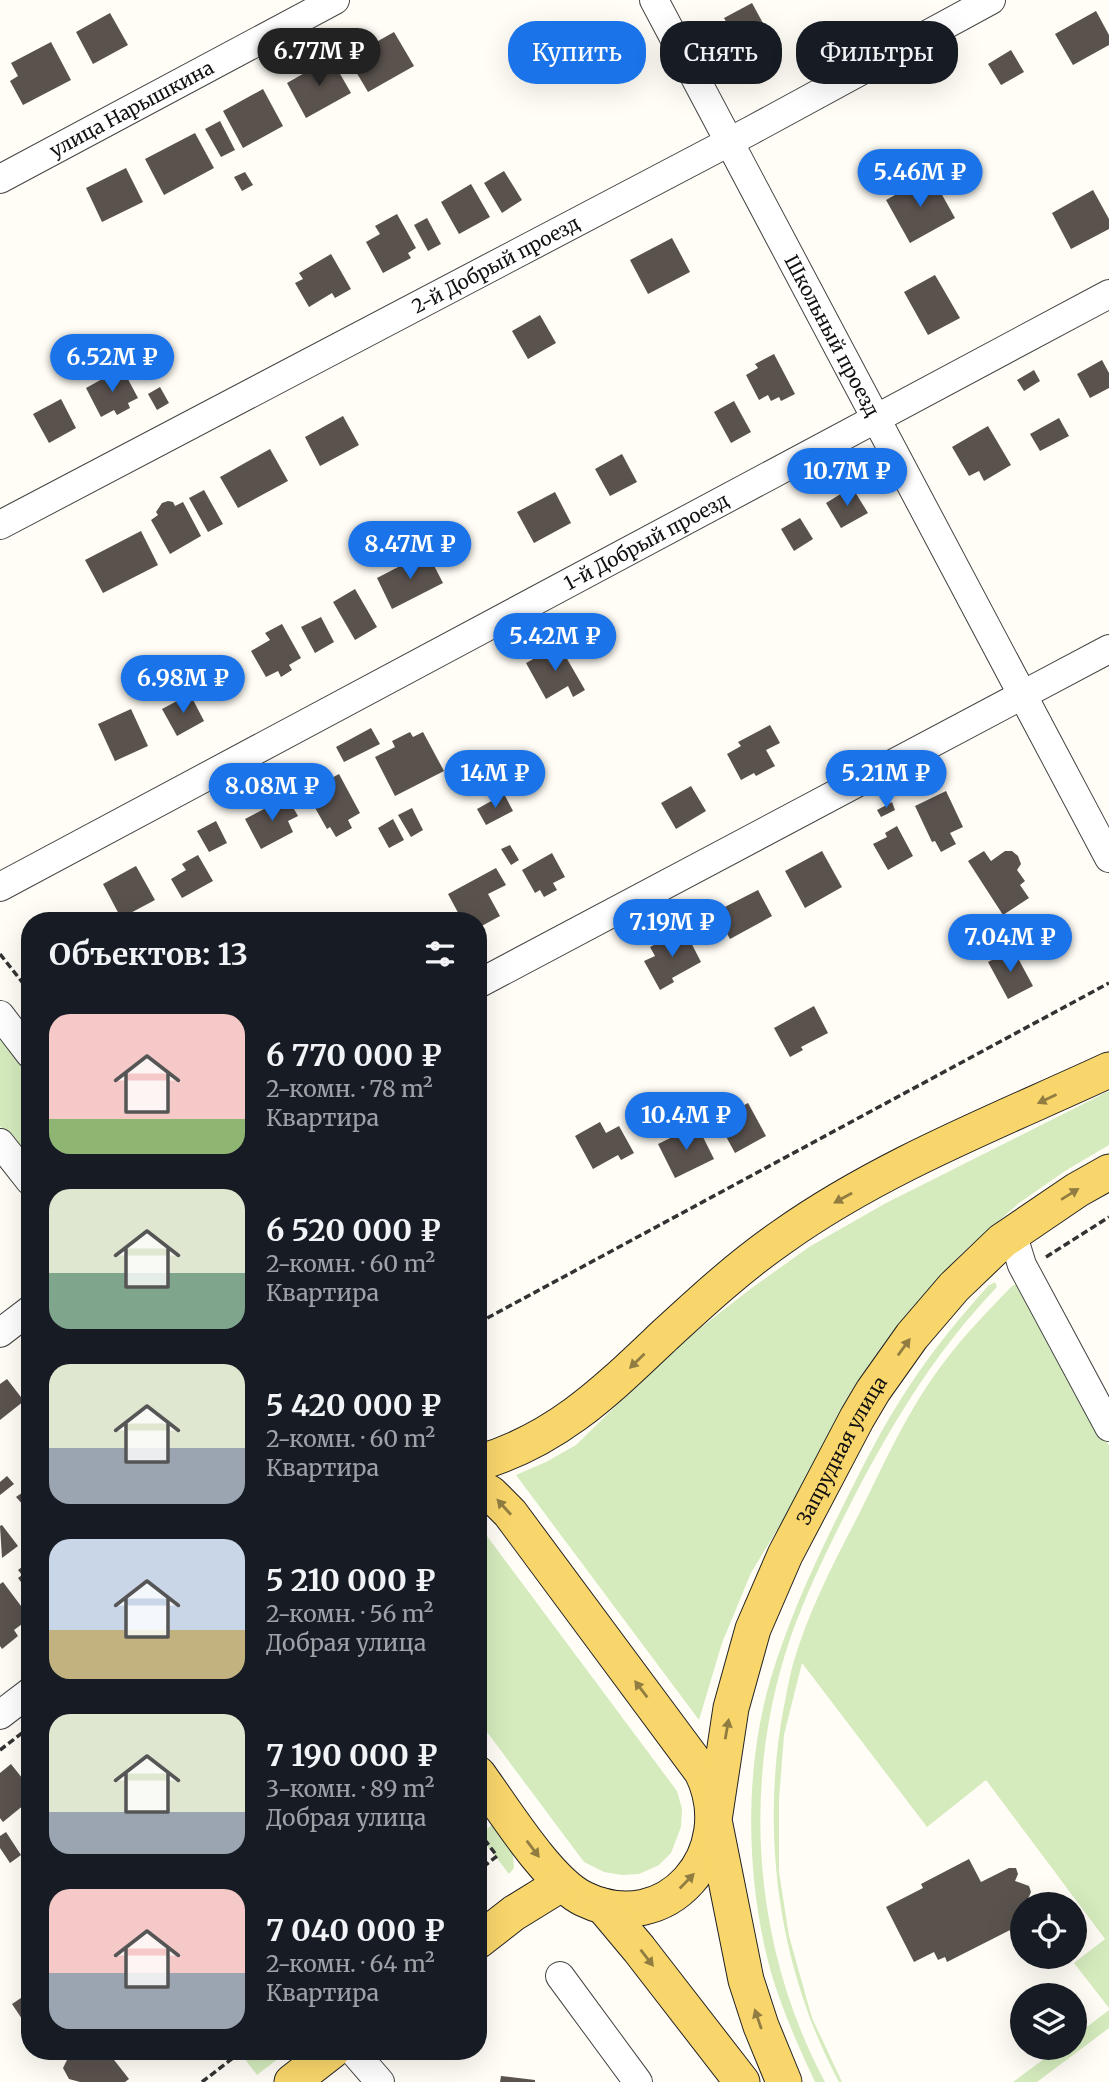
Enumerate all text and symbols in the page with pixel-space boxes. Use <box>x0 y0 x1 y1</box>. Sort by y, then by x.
chip: Купить <box>508 21 646 84</box>
chip: Снять <box>660 21 782 84</box>
chip: Фильтры <box>796 21 958 84</box>
pin: 6.77M ₽ <box>254 28 384 88</box>
text: 6.77M ₽ <box>273 36 365 65</box>
street label: улица Нарышкина <box>45 55 217 162</box>
pin: 5.46M ₽ <box>855 150 985 209</box>
text: 5.46M ₽ <box>874 157 966 186</box>
street label: 2-й Добрый проезд <box>408 211 584 318</box>
street label: Школьный проезд <box>779 251 885 421</box>
pin: 6.52M ₽ <box>47 334 177 394</box>
text: 6.52M ₽ <box>66 342 158 371</box>
pin: 10.7M ₽ <box>782 448 912 508</box>
text: 10.7M ₽ <box>803 456 891 485</box>
street label: 1-й Добрый проезд <box>560 488 733 595</box>
pin: 8.47M ₽ <box>345 522 475 581</box>
text: 8.47M ₽ <box>364 529 456 558</box>
pin: 5.42M ₽ <box>490 614 620 673</box>
text: 5.42M ₽ <box>509 621 601 650</box>
pin: 6.98M ₽ <box>118 656 248 715</box>
text: 6.98M ₽ <box>137 663 229 692</box>
pin: 14M ₽ <box>446 750 544 810</box>
pin: 5.21M ₽ <box>821 750 951 810</box>
text: 14M ₽ <box>460 758 530 787</box>
text: 5.21M ₽ <box>842 758 930 787</box>
pin: 8.08M ₽ <box>207 764 337 823</box>
text: 8.08M ₽ <box>225 771 319 800</box>
pin: 7.19M ₽ <box>607 900 737 959</box>
text: 7.19M ₽ <box>629 907 715 936</box>
pin: 7.04M ₽ <box>945 914 1075 974</box>
text: 7.04M ₽ <box>964 922 1056 951</box>
text: Объектов: 13 <box>49 935 248 973</box>
icon: filters <box>421 935 459 973</box>
text: 6 770 000 ₽ <box>266 1036 442 1074</box>
icon: home <box>105 1042 189 1126</box>
text: 2-комн. · 78 m² <box>266 1074 433 1103</box>
pin: 10.4M ₽ <box>621 1092 751 1152</box>
one-way arrow <box>1037 1093 1057 1104</box>
text: 10.4M ₽ <box>641 1100 731 1129</box>
text: Квартира <box>266 1103 379 1132</box>
one-way arrow <box>1061 1188 1080 1201</box>
one-way arrow <box>833 1193 853 1204</box>
text: 6 520 000 ₽ <box>266 1211 441 1249</box>
icon: home <box>105 1217 189 1301</box>
text: 2-комн. · 60 m² <box>266 1249 435 1278</box>
text: Квартира <box>266 1278 379 1307</box>
one-way arrow <box>897 1338 911 1356</box>
one-way arrow <box>629 1353 646 1370</box>
street label: Запрудная улица <box>791 1371 892 1529</box>
text: 5 420 000 ₽ <box>266 1386 441 1424</box>
icon: home <box>105 1392 189 1476</box>
text: 2-комн. · 60 m² <box>266 1424 435 1453</box>
text: Квартира <box>266 1453 379 1482</box>
one-way arrow <box>496 1498 512 1516</box>
text: 5 210 000 ₽ <box>266 1561 436 1599</box>
icon: home <box>105 1567 189 1651</box>
text: 2-комн. · 56 m² <box>266 1599 433 1628</box>
text: Добрая улица <box>266 1628 426 1657</box>
one-way arrow <box>634 1680 648 1698</box>
one-way arrow <box>722 1718 733 1740</box>
text: 7 190 000 ₽ <box>266 1736 438 1774</box>
icon: home <box>105 1742 189 1826</box>
text: 3-комн. · 89 m² <box>266 1774 434 1803</box>
text: Добрая улица <box>266 1803 426 1832</box>
one-way arrow <box>526 1840 540 1858</box>
one-way arrow <box>679 1873 695 1890</box>
map controls <box>1010 1892 1087 2060</box>
button: locate <box>1010 1892 1087 1969</box>
text: 7 040 000 ₽ <box>266 1911 445 1949</box>
icon: home <box>105 1917 189 2001</box>
text: 2-комн. · 64 m² <box>266 1949 435 1978</box>
one-way arrow <box>639 1949 653 1967</box>
text: Квартира <box>266 1978 379 2007</box>
button: layers <box>1010 1983 1087 2060</box>
one-way arrow <box>753 2008 763 2029</box>

